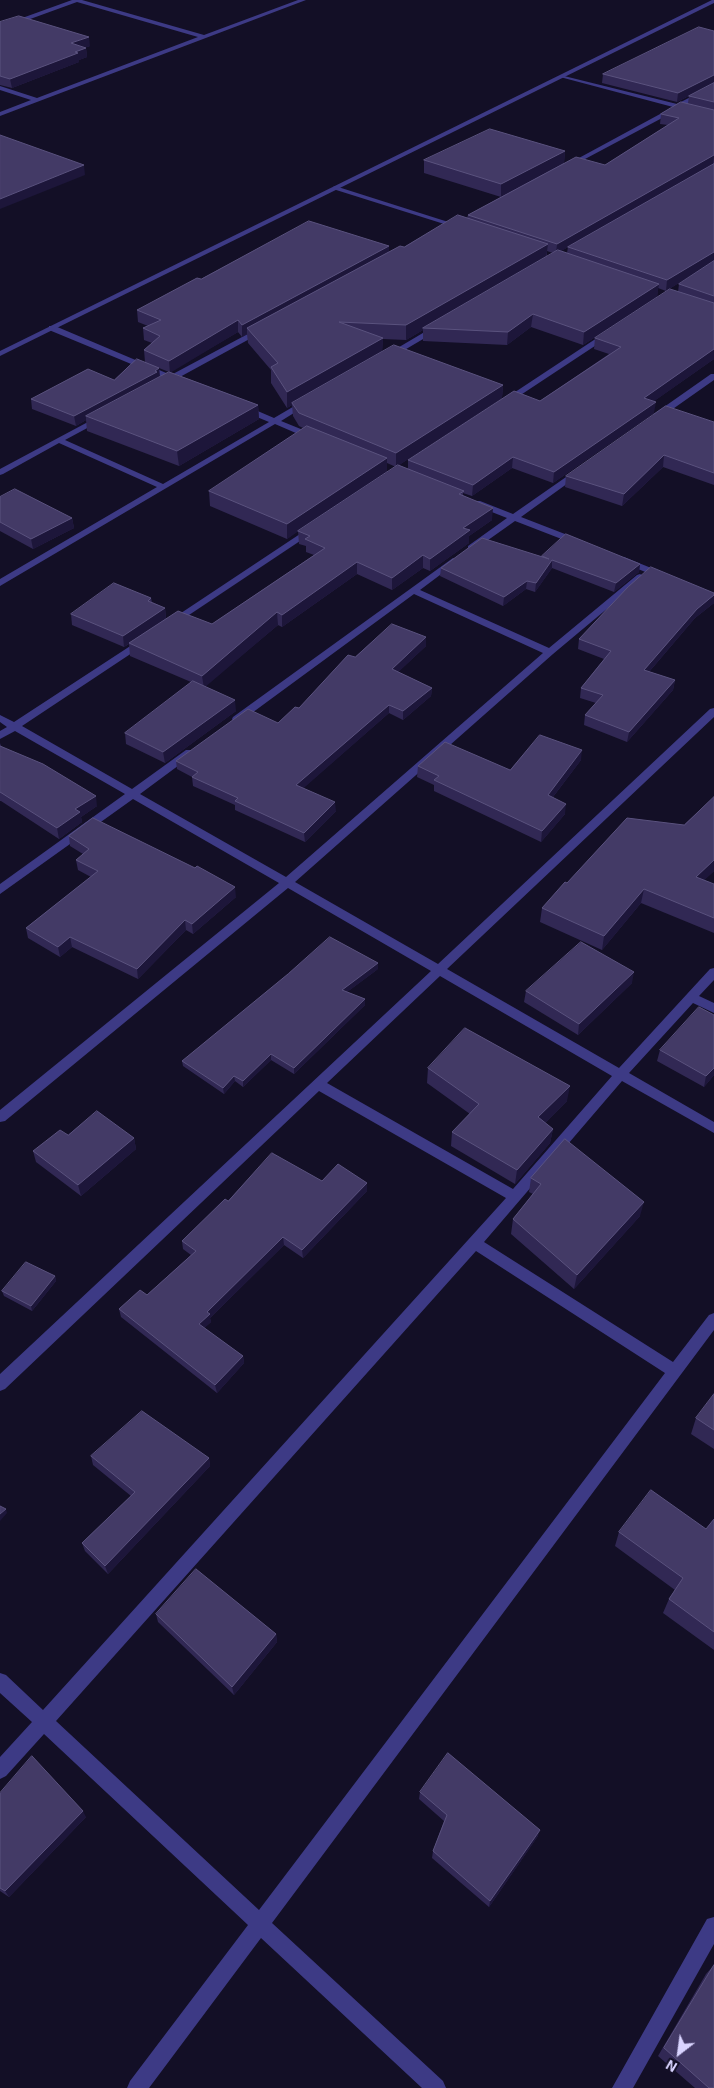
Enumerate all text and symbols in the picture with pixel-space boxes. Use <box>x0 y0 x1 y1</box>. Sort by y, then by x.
north arrow <box>654 2028 704 2078</box>
text: N <box>663 2057 680 2076</box>

